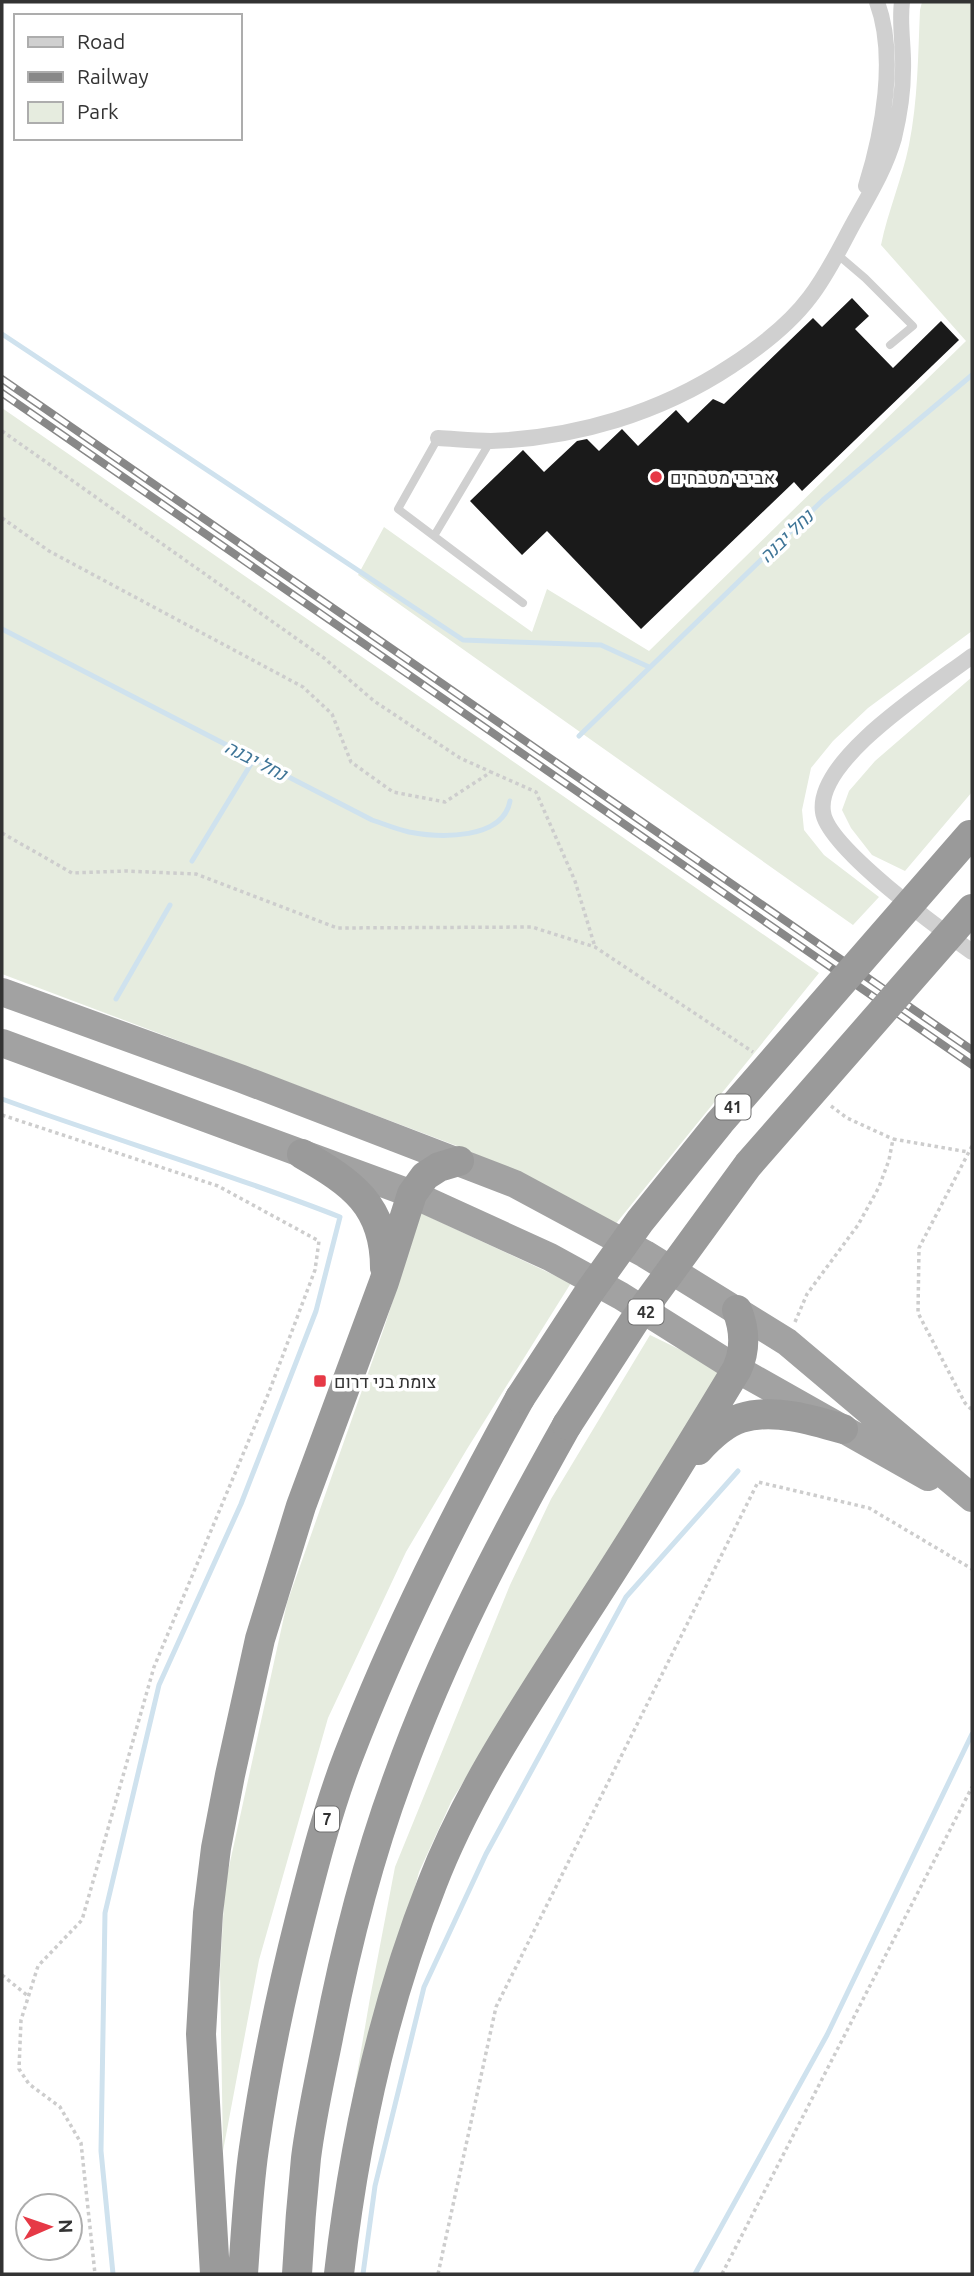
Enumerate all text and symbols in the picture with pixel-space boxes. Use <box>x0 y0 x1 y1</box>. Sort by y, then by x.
legend <box>14 14 242 140</box>
text: Road <box>77 29 125 53</box>
text: Railway <box>77 64 149 88</box>
text: Park <box>77 99 119 123</box>
place label: אביבי מטבחים <box>670 467 775 487</box>
marker: אביבי מטבחים <box>648 469 664 485</box>
water label: נחל יבנה <box>754 504 818 567</box>
water label: נחל יבנה <box>221 735 292 785</box>
road number: 41 <box>716 1094 750 1120</box>
road number: 42 <box>628 1300 664 1324</box>
place label: צומת בני דרום <box>334 1371 437 1391</box>
marker: צומת בני דרום <box>312 1373 328 1389</box>
road number: 7 <box>315 1806 339 1831</box>
north arrow <box>14 2192 84 2262</box>
text: N <box>55 2219 77 2234</box>

